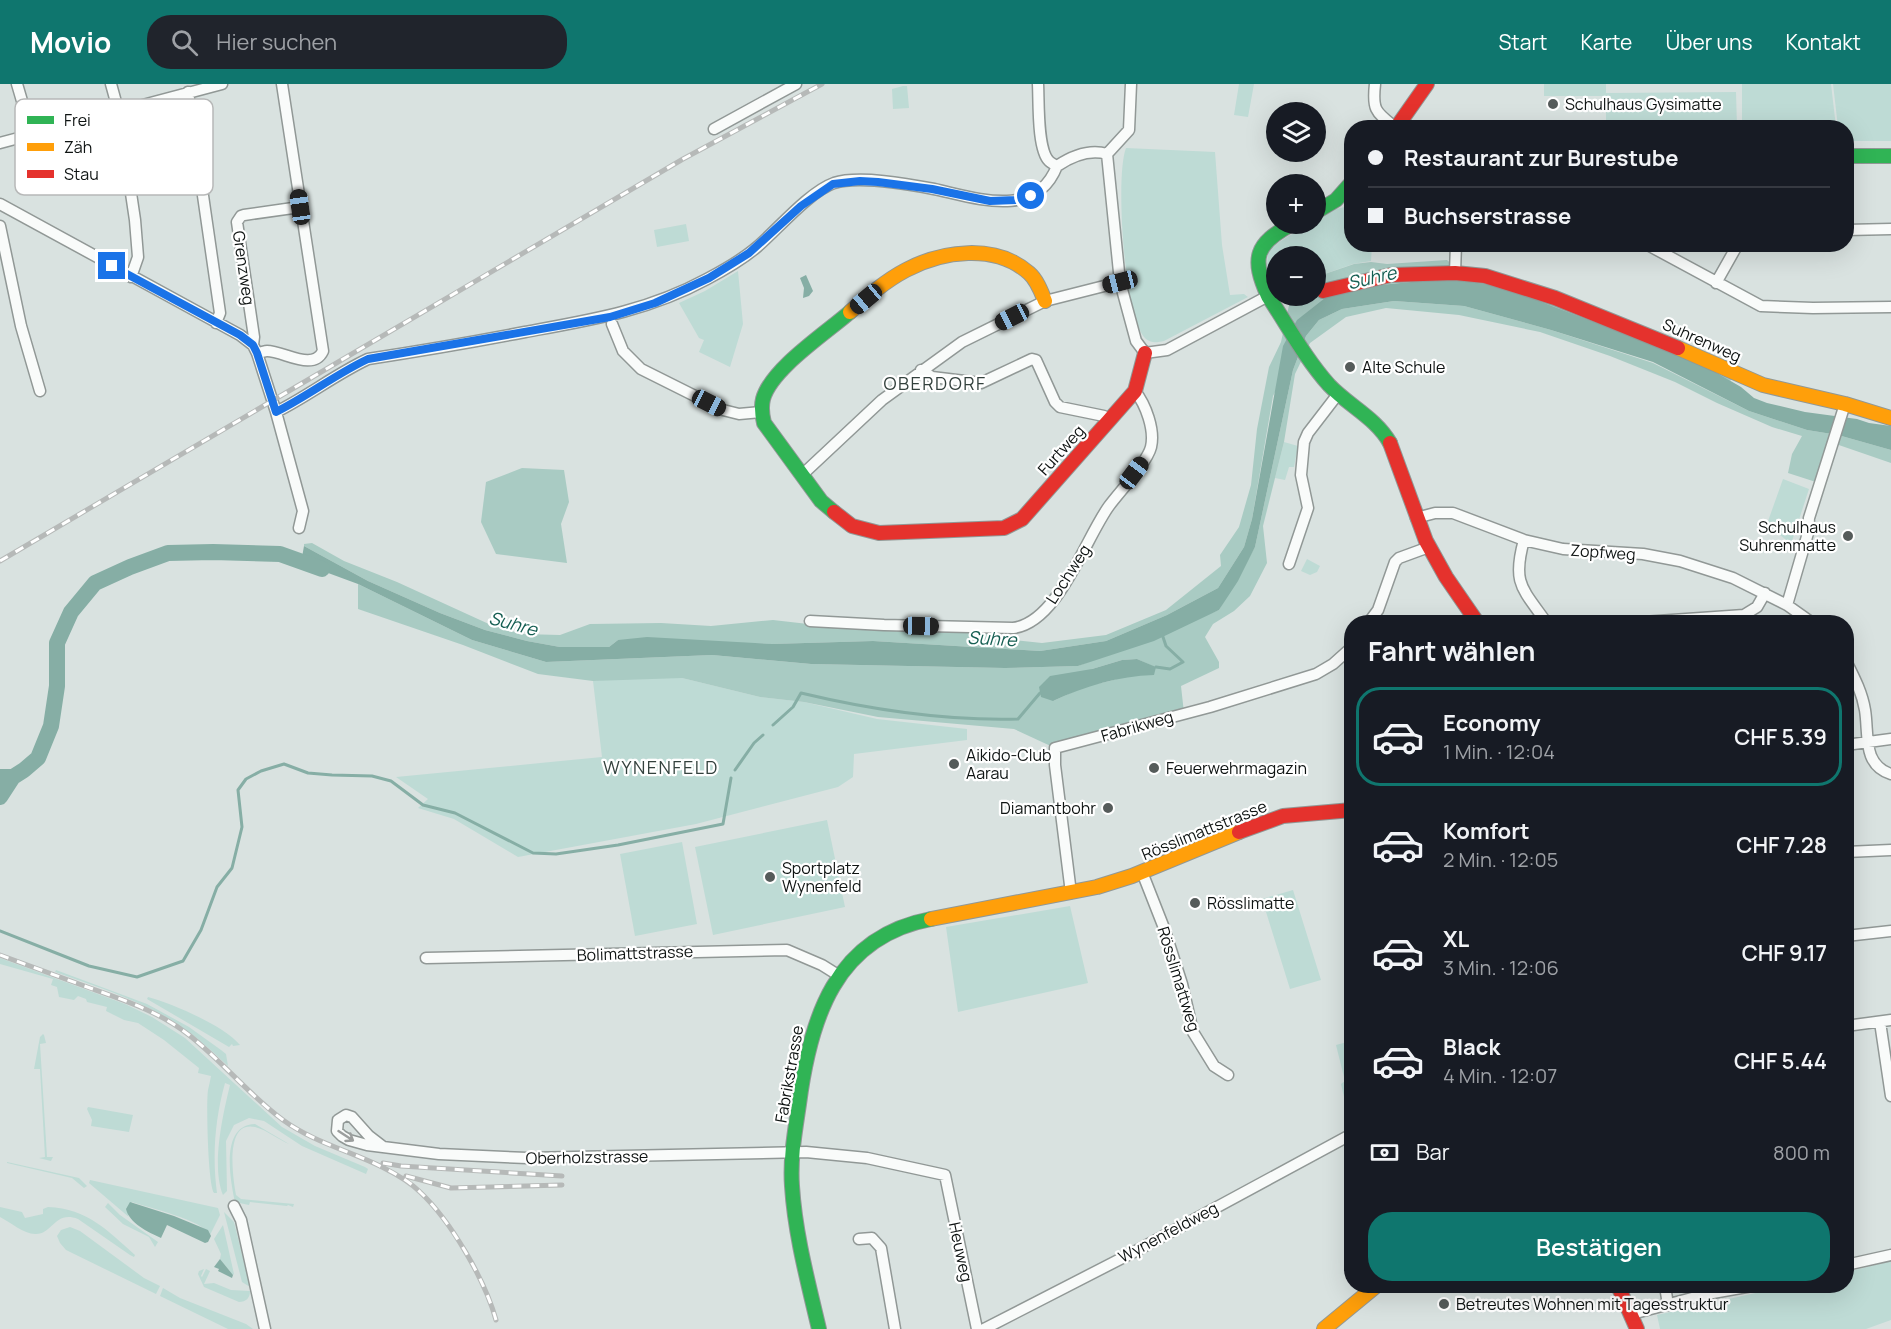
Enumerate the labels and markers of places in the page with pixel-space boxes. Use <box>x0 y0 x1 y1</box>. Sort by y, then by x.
place label: Schulhaus Gysimatte <box>1565 93 1722 115</box>
marker: Schulhaus Gysimatte <box>1546 97 1560 111</box>
place label: Alte Schule <box>1362 356 1445 378</box>
marker: Alte Schule <box>1343 360 1357 374</box>
place label: Schulhaus Suhrenmatte <box>1739 516 1836 556</box>
marker: Schulhaus Suhrenmatte <box>1841 529 1855 543</box>
place label: Aikido-Club Aarau <box>966 744 1051 784</box>
marker: Aikido-Club Aarau <box>947 757 961 771</box>
place label: Feuerwehrmagazin <box>1166 757 1307 779</box>
marker: Feuerwehrmagazin <box>1147 761 1161 775</box>
place label: Diamantbohr <box>1000 797 1096 819</box>
marker: Diamantbohr <box>1101 801 1115 815</box>
place label: Sportplatz Wynenfeld <box>782 857 861 897</box>
marker: Sportplatz Wynenfeld <box>763 870 777 884</box>
place label: Rösslimatte <box>1207 892 1294 914</box>
marker: Rösslimatte <box>1188 896 1202 910</box>
place label: Betreutes Wohnen mit Tagesstruktur <box>1456 1293 1729 1315</box>
marker: Betreutes Wohnen mit Tagesstruktur <box>1437 1297 1451 1311</box>

